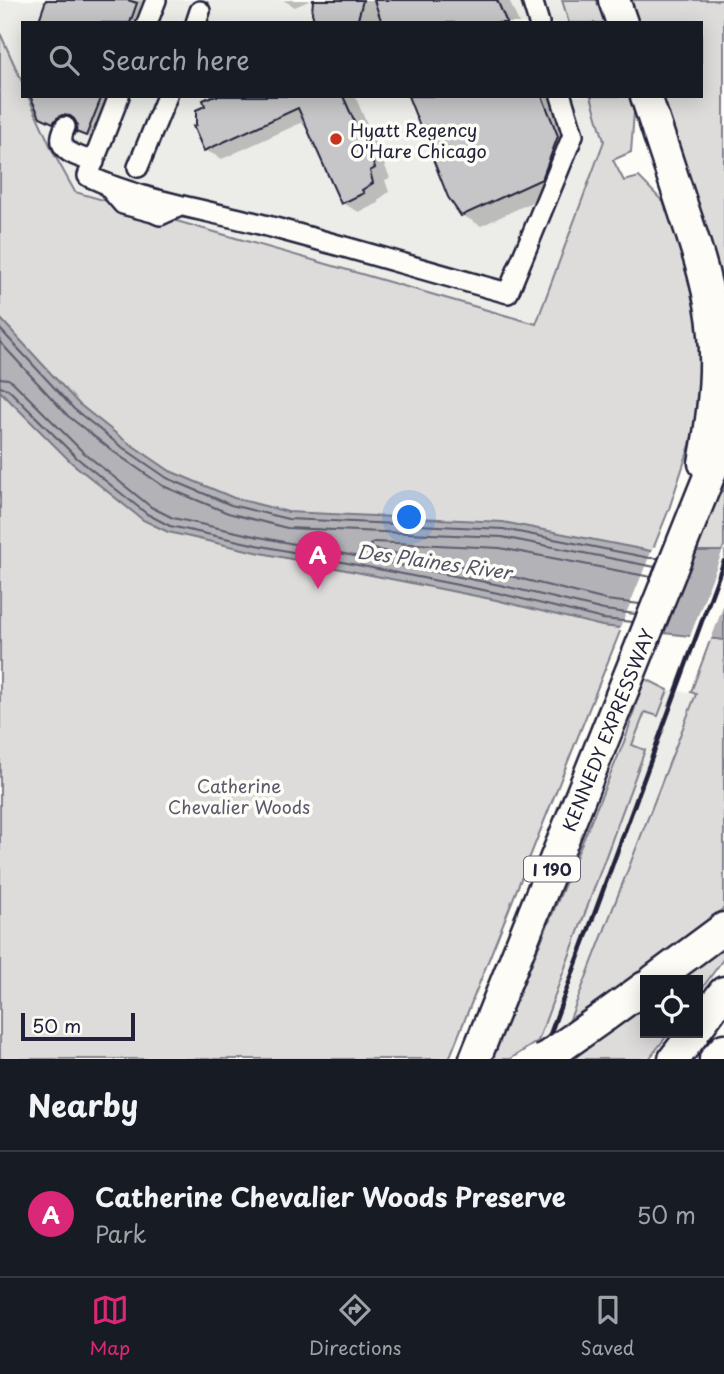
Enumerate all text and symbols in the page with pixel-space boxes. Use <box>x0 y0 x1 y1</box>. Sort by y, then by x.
search box <box>21 21 703 98</box>
text: Search here <box>101 40 250 79</box>
icon: search <box>45 41 83 79</box>
place label: Hyatt Regency O'Hare Chicago <box>350 116 487 164</box>
marker: Hyatt Regency O'Hare Chicago <box>328 131 344 147</box>
your location <box>392 500 426 534</box>
pin: A <box>295 531 341 589</box>
water label: Des Plaines River <box>355 536 515 586</box>
street label: KENNEDY EXPRESSWAY <box>554 624 660 835</box>
park label: Catherine Chevalier Woods <box>168 772 310 820</box>
road number: I 190 <box>524 856 580 882</box>
map controls <box>640 975 703 1038</box>
button: locate <box>640 975 703 1038</box>
scale bar <box>21 1010 135 1042</box>
text: 50 m <box>32 1011 81 1039</box>
text: Nearby <box>28 1082 138 1127</box>
text: Catherine Chevalier Woods Preserve <box>95 1177 566 1216</box>
text: A <box>42 1197 60 1232</box>
text: 50 m <box>636 1197 696 1232</box>
text: Park <box>95 1216 146 1251</box>
tab: Map <box>90 1291 130 1361</box>
tab: Directions <box>309 1291 402 1361</box>
tab: Saved <box>581 1291 634 1361</box>

